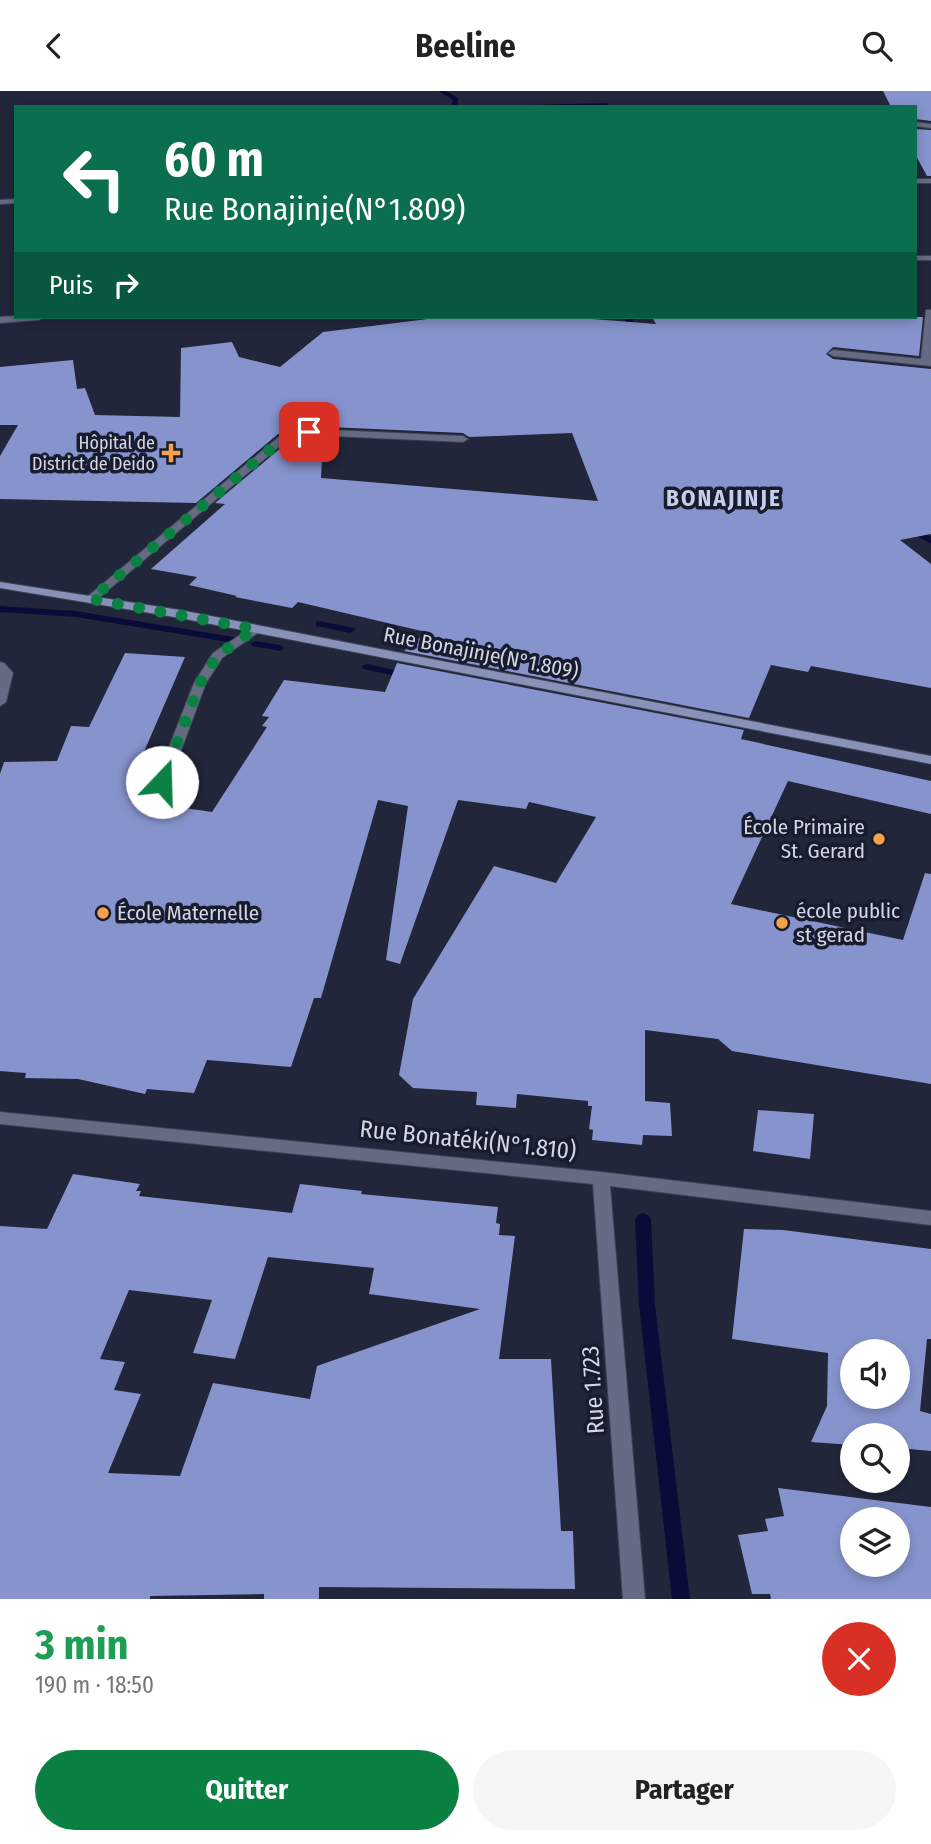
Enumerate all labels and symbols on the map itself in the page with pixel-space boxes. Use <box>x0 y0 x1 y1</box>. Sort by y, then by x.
pin <box>279 402 339 462</box>
place label: Hôpital de District de Deido <box>32 432 155 475</box>
marker: Hôpital de District de Deido <box>161 443 181 463</box>
district label: BONAJINJE <box>666 484 782 512</box>
street label: Rue Bonajinje(N°1.809) <box>381 621 581 685</box>
position arrow <box>125 745 199 819</box>
place label: École Primaire St. Gerard <box>743 814 865 864</box>
marker: École Primaire St. Gerard <box>871 831 887 847</box>
place label: école public st gerad <box>796 898 900 948</box>
place label: École Maternelle <box>117 900 259 926</box>
marker: École Maternelle <box>95 905 111 921</box>
marker: école public st gerad <box>774 915 790 931</box>
street label: Rue Bonatéki(N°1.810) <box>358 1115 578 1165</box>
street label: Rue 1.723 <box>576 1345 610 1435</box>

